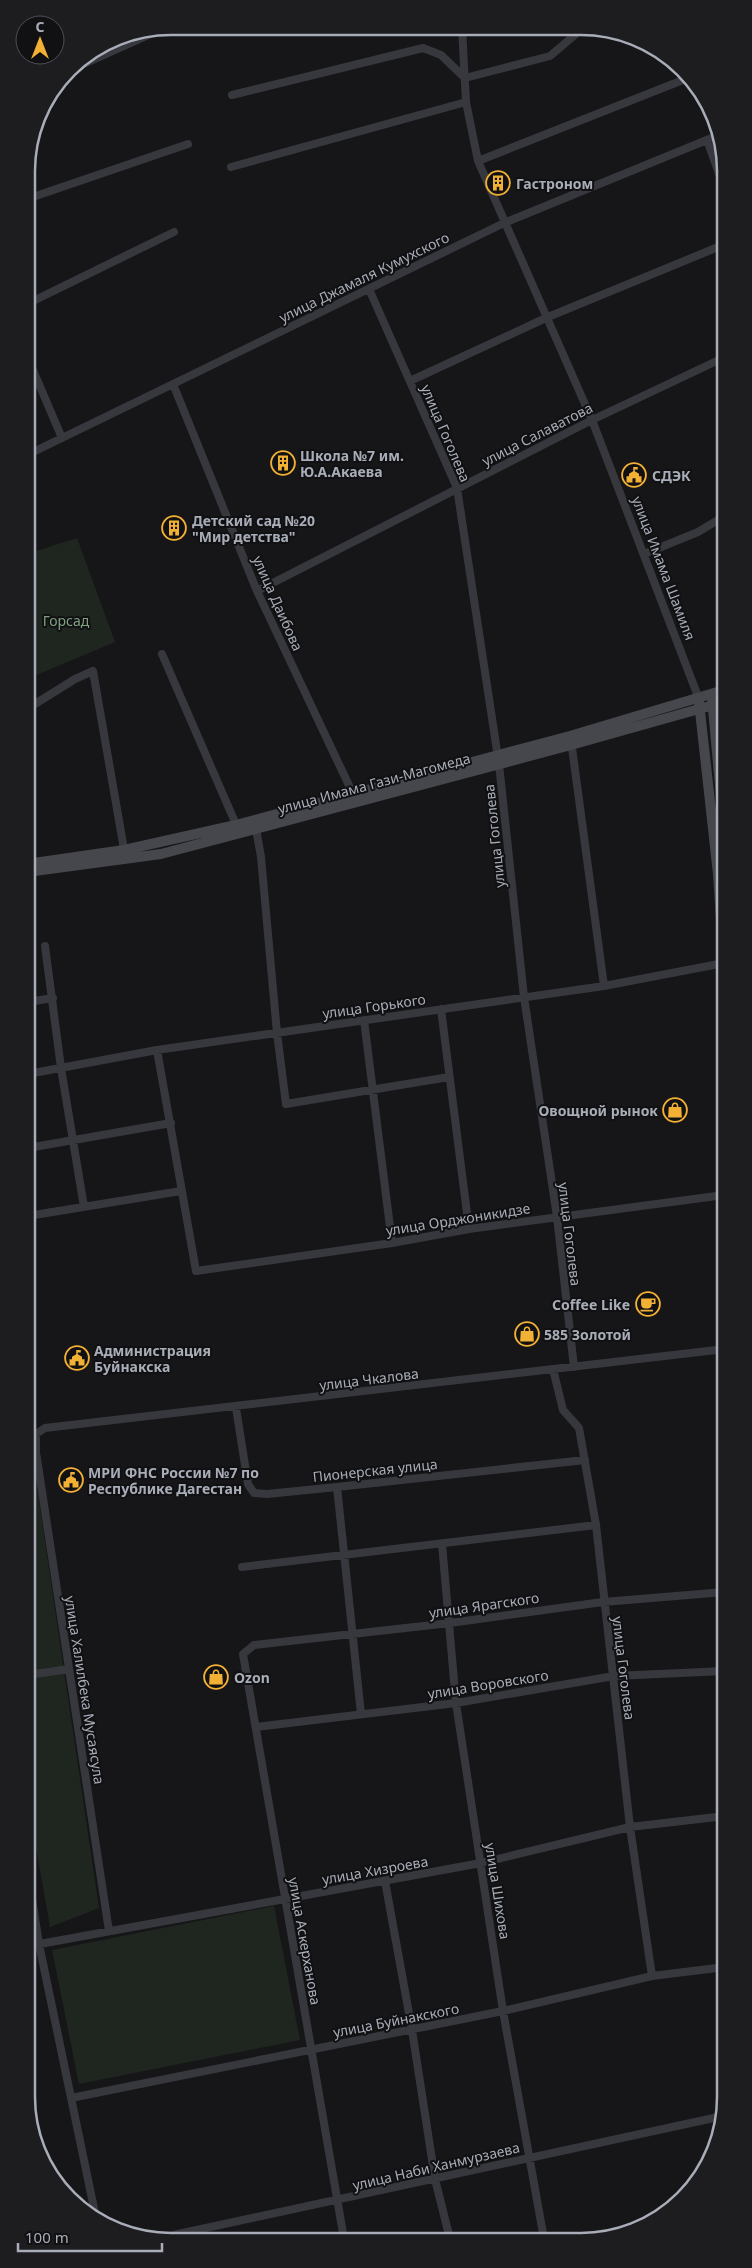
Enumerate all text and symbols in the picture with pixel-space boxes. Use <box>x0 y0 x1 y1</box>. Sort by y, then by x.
north arrow <box>15 15 65 65</box>
text: С <box>35 17 45 36</box>
building icon: Гастроном <box>485 170 511 196</box>
place label: Гастроном <box>516 174 593 193</box>
street label: улица Джамаля Кумухского <box>276 227 452 327</box>
street label: улица Гоголева <box>417 381 475 485</box>
street label: улица Салаватова <box>478 398 596 470</box>
place label: Школа №7 им. Ю.А.Акаева <box>300 446 404 481</box>
building icon: Школа №7 им. Ю.А.Акаева <box>270 450 296 476</box>
public building icon: СДЭК <box>621 462 647 488</box>
place label: СДЭК <box>652 466 691 485</box>
street label: улица Имама Шамиля <box>628 493 700 643</box>
place label: Детский сад №20 "Мир детства" <box>192 511 315 546</box>
building icon: Детский сад №20 "Мир детства" <box>161 515 187 541</box>
street label: улица Даибова <box>249 552 307 654</box>
park label: Горсад <box>43 611 90 630</box>
street label: улица Имама Гази-Магомеда <box>276 748 472 818</box>
street label: улица Гоголева <box>479 783 509 889</box>
street label: улица Горького <box>321 989 427 1023</box>
shop icon: Овощной рынок <box>662 1097 688 1123</box>
place label: Овощной рынок <box>538 1101 658 1120</box>
street label: улица Гоголева <box>554 1181 586 1287</box>
street label: улица Орджоникидзе <box>384 1198 532 1240</box>
cafe icon: Coffee Like <box>635 1291 661 1317</box>
place label: Coffee Like <box>552 1295 630 1314</box>
shop icon: 585 Золотой <box>514 1321 540 1347</box>
place label: 585 Золотой <box>544 1325 631 1344</box>
place label: Администрация Буйнакска <box>94 1341 211 1376</box>
public building icon: Администрация Буйнакска <box>64 1345 90 1371</box>
street label: улица Чкалова <box>318 1363 420 1395</box>
street label: Пионерская улица <box>312 1454 438 1486</box>
place label: МРИ ФНС России №7 по Республике Дагестан <box>88 1463 259 1498</box>
public building icon: МРИ ФНС России №7 по Республике Дагестан <box>58 1467 84 1493</box>
street label: улица Ярагского <box>428 1588 540 1622</box>
street label: улица Халилбека Мусаясула <box>61 1594 109 1786</box>
street label: улица Гоголева <box>608 1615 640 1721</box>
shop icon: Ozon <box>203 1664 229 1690</box>
street label: улица Воровского <box>426 1665 550 1703</box>
place label: Ozon <box>234 1668 270 1687</box>
street label: улица Шихова <box>481 1841 515 1941</box>
street label: улица Хизроева <box>321 1851 429 1889</box>
street label: улица Аскерханова <box>284 1876 326 2006</box>
street label: улица Буйнакского <box>331 1998 461 2042</box>
street label: улица Наби Ханмурзаева <box>351 2137 521 2195</box>
scale bar <box>18 2220 161 2252</box>
text: 100 m <box>25 2227 69 2247</box>

